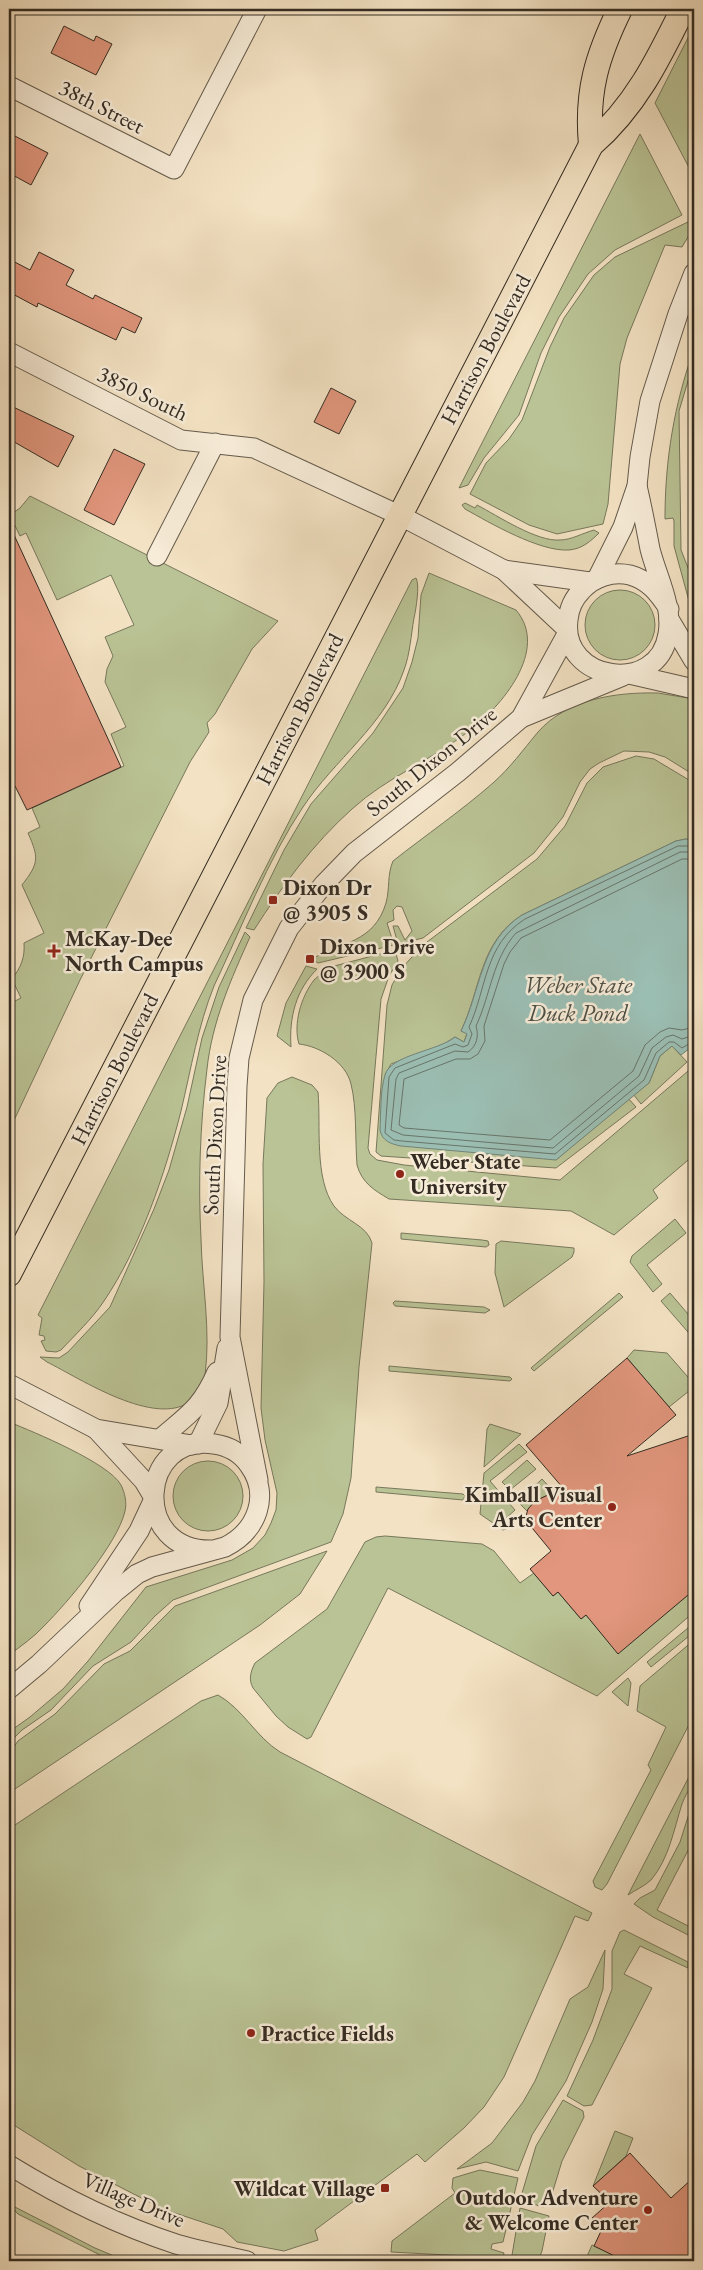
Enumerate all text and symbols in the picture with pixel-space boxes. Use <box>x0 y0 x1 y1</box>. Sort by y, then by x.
street label: 38th Street <box>54 73 149 140</box>
street label: Harrison Boulevard <box>434 268 538 430</box>
street label: 3850 South <box>93 359 193 428</box>
street label: Harrison Boulevard <box>249 628 351 790</box>
street label: South Dixon Drive <box>360 699 503 823</box>
place label: Dixon Dr @ 3905 S <box>283 873 372 927</box>
marker: Dixon Dr @ 3905 S <box>267 894 279 906</box>
place label: McKay-Dee North Campus <box>65 924 203 978</box>
place label: Dixon Drive @ 3900 S <box>320 932 435 986</box>
marker: McKay-Dee North Campus <box>47 944 61 958</box>
marker: Dixon Drive @ 3900 S <box>304 953 316 965</box>
water label: Weber State Duck Pond <box>524 969 633 1028</box>
street label: Harrison Boulevard <box>64 988 166 1150</box>
street label: South Dixon Drive <box>196 1054 233 1216</box>
place label: Weber State University <box>410 1147 520 1201</box>
marker: Weber State University <box>394 1168 406 1180</box>
place label: Kimball Visual Arts Center <box>465 1480 603 1534</box>
marker: Kimball Visual Arts Center <box>606 1501 618 1513</box>
place label: Practice Fields <box>261 2019 394 2048</box>
marker: Practice Fields <box>245 2027 257 2039</box>
street label: Village Drive <box>78 2165 190 2234</box>
place label: Wildcat Village <box>234 2174 375 2203</box>
marker: Wildcat Village <box>379 2182 391 2194</box>
place label: Outdoor Adventure & Welcome Center <box>455 2183 639 2237</box>
marker: Outdoor Adventure & Welcome Center <box>642 2204 654 2216</box>

